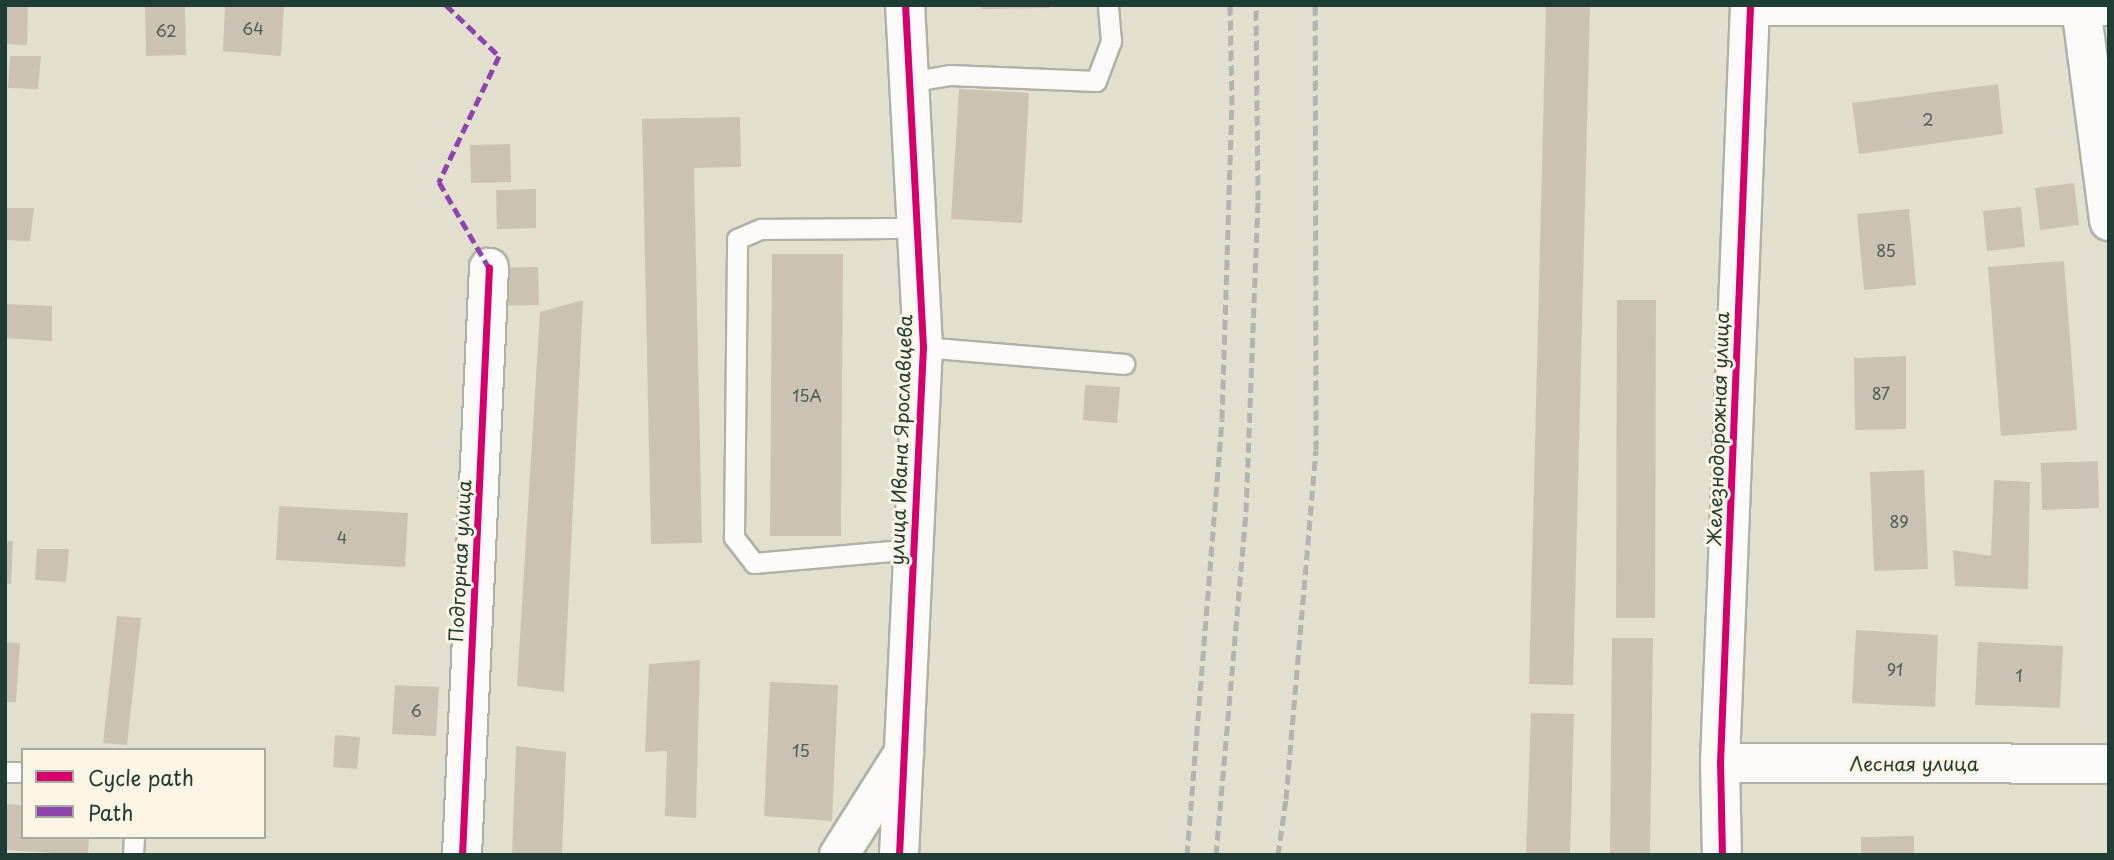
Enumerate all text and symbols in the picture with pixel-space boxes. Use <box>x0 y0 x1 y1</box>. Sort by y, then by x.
house number: 64 <box>242 18 264 38</box>
house number: 62 <box>155 20 177 40</box>
house number: 2 <box>1922 109 1934 129</box>
house number: 85 <box>1876 240 1896 260</box>
street label: Железнодорожная улица <box>1702 311 1734 547</box>
street label: улица Ивана Ярославцева <box>885 313 917 567</box>
house number: 87 <box>1872 383 1890 403</box>
house number: 15А <box>792 385 822 405</box>
street label: Подгорная улица <box>444 479 476 643</box>
house number: 89 <box>1889 511 1909 531</box>
house number: 4 <box>337 527 347 547</box>
house number: 91 <box>1887 659 1903 679</box>
house number: 1 <box>2015 665 2023 685</box>
house number: 6 <box>410 700 422 720</box>
house number: 15 <box>792 740 810 760</box>
legend <box>21 748 266 839</box>
street label: Лесная улица <box>1849 753 1979 775</box>
text: Cycle path <box>88 761 194 793</box>
text: Path <box>88 796 133 828</box>

